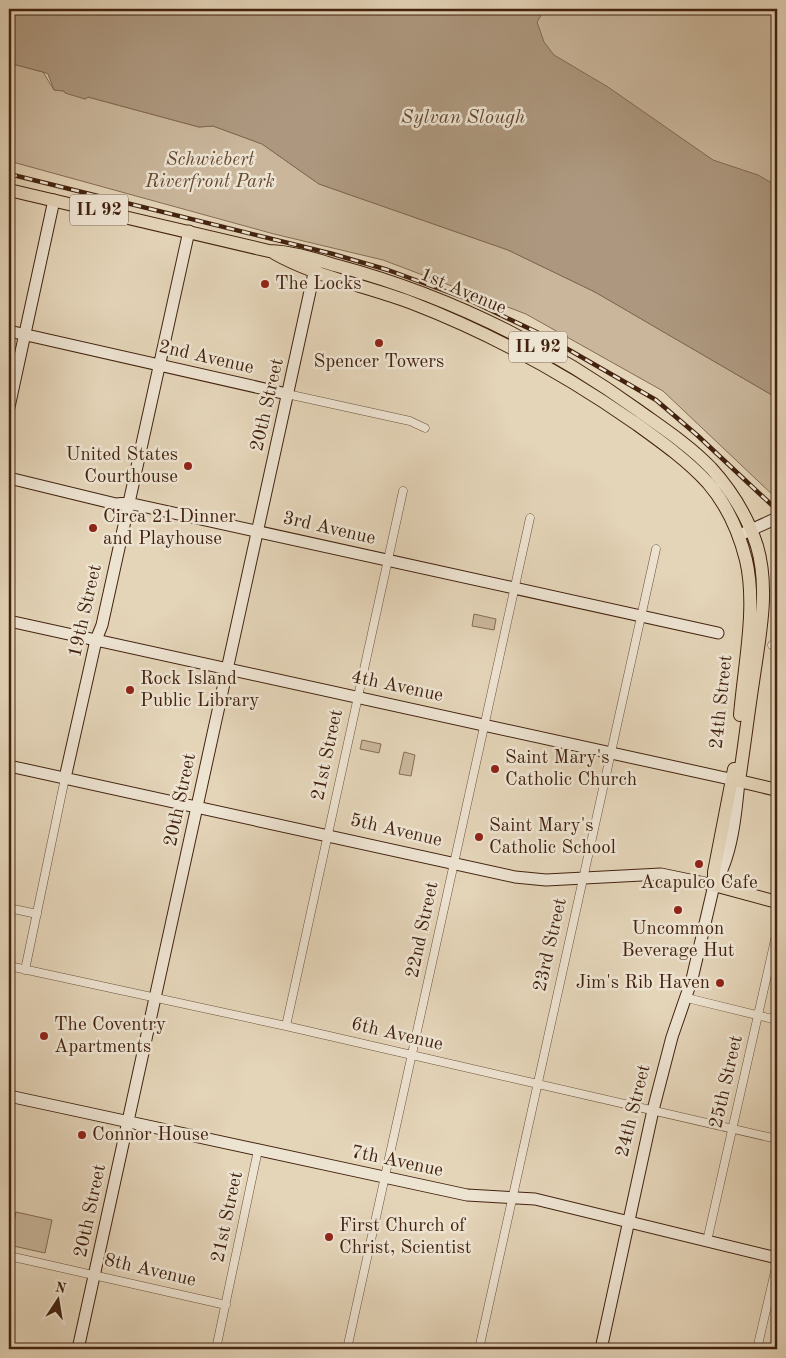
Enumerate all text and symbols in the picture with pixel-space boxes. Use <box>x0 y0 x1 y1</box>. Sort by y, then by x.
water label: Sylvan Slough <box>401 108 525 128</box>
park label: Schwiebert Riverfront Park <box>144 151 275 192</box>
road number: IL 92 <box>70 194 128 226</box>
street label: 1st Avenue <box>417 265 509 319</box>
place label: The Locks <box>275 275 362 294</box>
marker: The Locks <box>259 278 271 290</box>
road number: IL 92 <box>509 332 567 362</box>
marker: Spencer Towers <box>373 337 385 349</box>
street label: 2nd Avenue <box>157 338 255 378</box>
place label: Spencer Towers <box>314 353 444 372</box>
street label: 20th Street <box>248 357 288 453</box>
place label: United States Courthouse <box>66 446 178 487</box>
marker: United States Courthouse <box>182 460 194 472</box>
place label: Circa 21 Dinner and Playhouse <box>103 508 236 549</box>
street label: 3rd Avenue <box>281 509 377 549</box>
marker: Circa 21 Dinner and Playhouse <box>87 522 99 534</box>
street label: 19th Street <box>66 563 106 659</box>
street label: 24th Street <box>708 654 736 750</box>
street label: 4th Avenue <box>349 668 445 706</box>
place label: Rock Island Public Library <box>140 670 259 711</box>
marker: Rock Island Public Library <box>124 684 136 696</box>
street label: 21st Street <box>309 708 347 802</box>
place label: Saint Mary's Catholic Church <box>505 749 637 790</box>
street label: 20th Street <box>162 752 200 848</box>
marker: Saint Mary's Catholic Church <box>489 763 501 775</box>
street label: 5th Avenue <box>348 811 444 851</box>
place label: Saint Mary's Catholic School <box>489 817 616 858</box>
marker: Saint Mary's Catholic School <box>473 831 485 843</box>
marker: Acapulco Cafe <box>693 858 705 870</box>
place label: Acapulco Cafe <box>640 874 758 893</box>
street label: 22nd Street <box>404 880 442 980</box>
street label: 23rd Street <box>531 896 571 994</box>
marker: Uncommon Beverage Hut <box>672 904 684 916</box>
place label: Uncommon Beverage Hut <box>621 920 735 961</box>
place label: Jim's Rib Haven <box>576 974 710 993</box>
marker: Jim's Rib Haven <box>714 977 726 989</box>
street label: 6th Avenue <box>349 1015 445 1055</box>
place label: The Coventry Apartments <box>54 1016 166 1057</box>
marker: The Coventry Apartments <box>38 1030 50 1042</box>
street label: 25th Street <box>707 1034 747 1130</box>
street label: 24th Street <box>613 1063 655 1159</box>
place label: Connor House <box>92 1126 209 1145</box>
marker: Connor House <box>76 1129 88 1141</box>
street label: 7th Avenue <box>349 1143 445 1181</box>
street label: 20th Street <box>72 1163 110 1259</box>
street label: 21st Street <box>209 1170 247 1264</box>
place label: First Church of Christ, Scientist <box>339 1217 471 1258</box>
marker: First Church of Christ, Scientist <box>323 1231 335 1243</box>
street label: 8th Avenue <box>102 1251 198 1291</box>
north arrow <box>32 1276 82 1326</box>
text: N <box>54 1280 67 1296</box>

